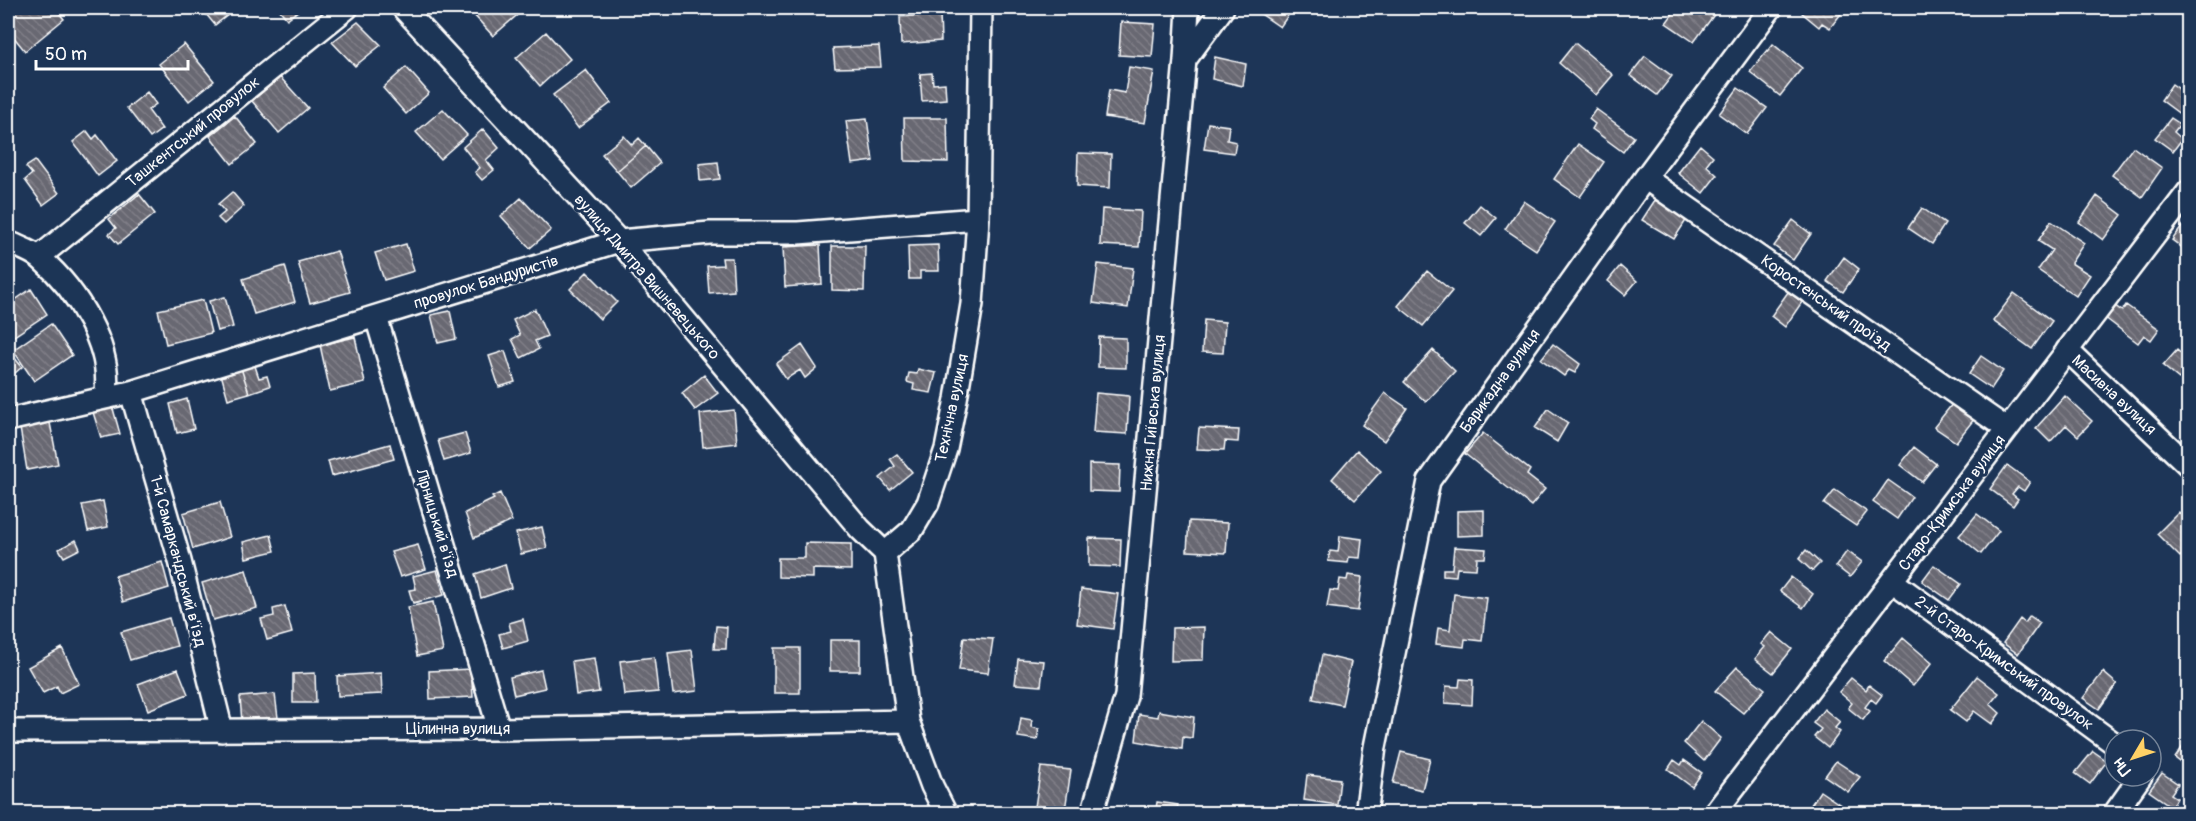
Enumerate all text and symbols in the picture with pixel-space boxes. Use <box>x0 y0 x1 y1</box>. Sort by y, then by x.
scale bar <box>36 33 188 71</box>
text: 50 m <box>45 43 87 66</box>
street label: Ташкентський провулок <box>122 72 264 192</box>
street label: вулиця Дмитра Вишневецького <box>570 190 724 364</box>
street label: провулок Бандуристів <box>411 250 561 314</box>
street label: Коростенський проїзд <box>1757 250 1895 356</box>
street label: Барикадна вулиця <box>1456 325 1544 437</box>
street label: Нижня Гиївська вулиця <box>1136 334 1170 492</box>
street label: Масивна вулиця <box>2067 351 2161 439</box>
street label: Технічна вулиця <box>931 352 973 464</box>
street label: Старо-Кримська вулиця <box>1894 431 2010 575</box>
street label: Лірницький в'їзд <box>411 465 463 580</box>
street label: 1-й Самаркандський в’їзд <box>145 473 211 649</box>
street label: 2-й Старо-Кримський провулок <box>1911 591 2097 735</box>
street label: Цілинна вулиця <box>406 719 510 739</box>
north arrow <box>2103 728 2163 788</box>
text: Пн <box>2109 754 2135 780</box>

